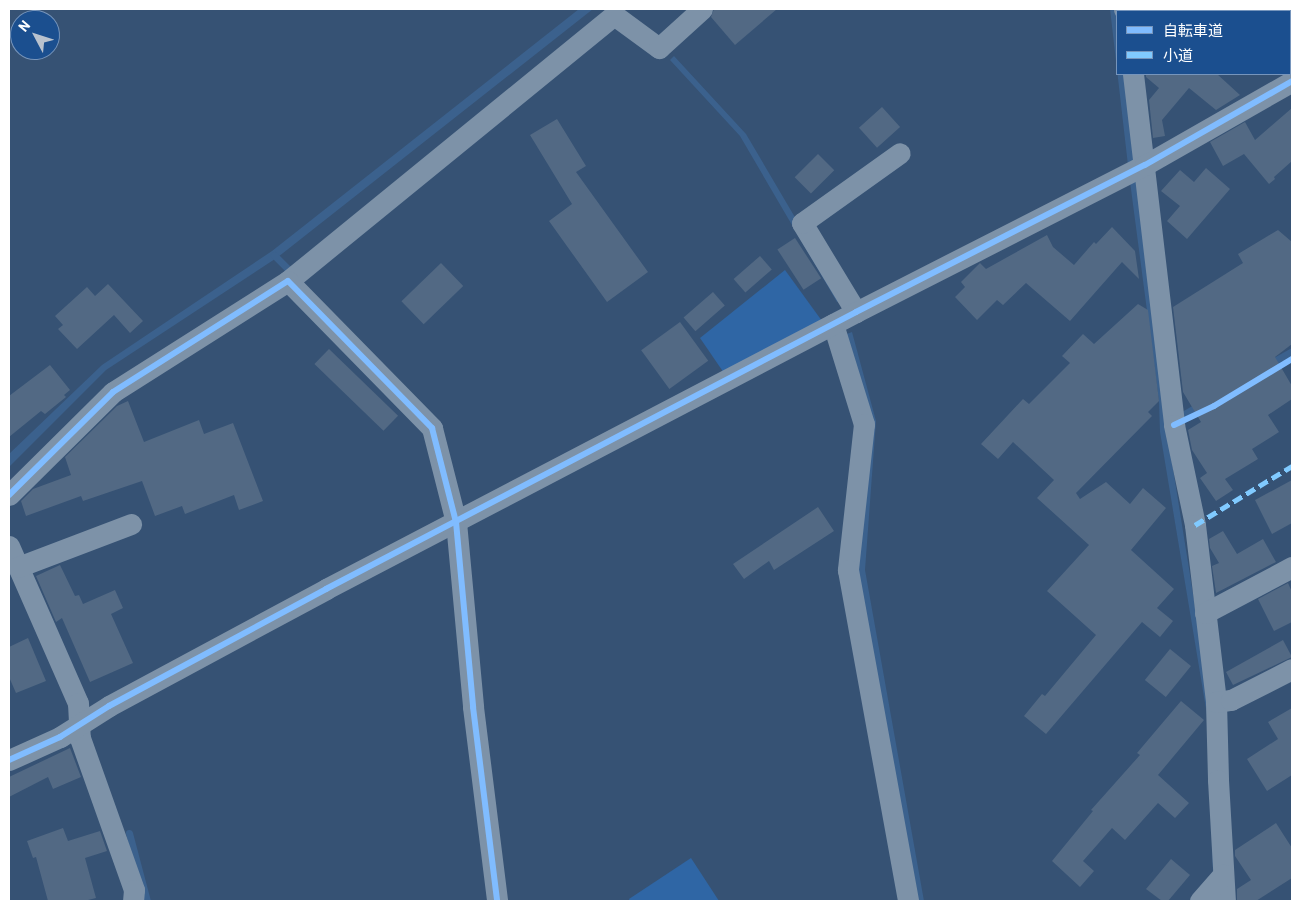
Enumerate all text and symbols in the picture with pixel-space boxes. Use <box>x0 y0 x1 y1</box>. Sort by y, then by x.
north arrow <box>10 10 60 60</box>
legend <box>1116 10 1291 75</box>
text: N <box>14 17 33 35</box>
text: 自転車道 <box>1163 21 1223 39</box>
text: 小道 <box>1163 46 1193 64</box>

